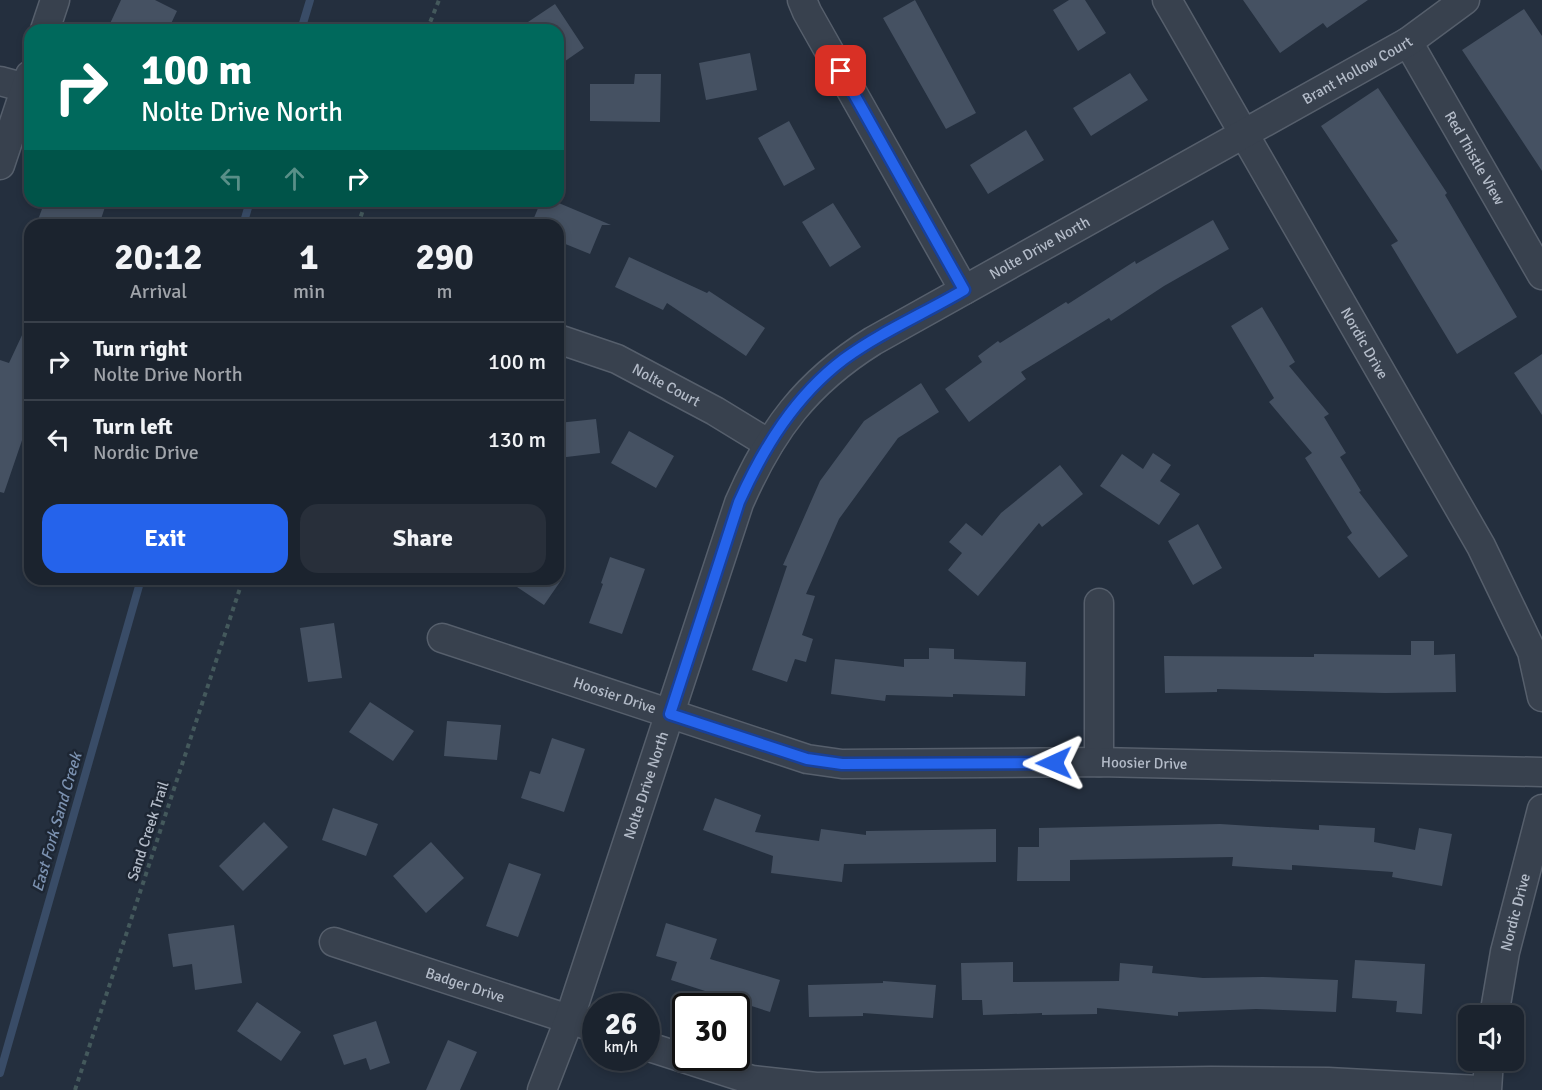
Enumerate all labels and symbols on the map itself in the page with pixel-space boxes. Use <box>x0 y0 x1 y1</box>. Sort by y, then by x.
street label: Brant Hollow Court <box>1299 33 1416 108</box>
pin <box>815 45 866 96</box>
street label: Red Thistle View <box>1441 108 1509 208</box>
street label: Nolte Drive North <box>986 213 1093 283</box>
street label: Nordic Drive <box>1337 304 1392 382</box>
street label: Nolte Court <box>629 360 703 410</box>
street label: Hoosier Drive <box>571 673 659 717</box>
street label: Nolte Drive North <box>620 729 672 842</box>
position arrow <box>1022 731 1086 795</box>
water label: East Fork Sand Creek <box>28 748 87 894</box>
street label: Hoosier Drive <box>1101 753 1187 773</box>
street label: Sand Creek Trail <box>123 779 173 883</box>
street label: Nordic Drive <box>1497 872 1534 953</box>
street label: Badger Drive <box>423 964 507 1006</box>
speed limit sign: 30 <box>672 993 750 1071</box>

